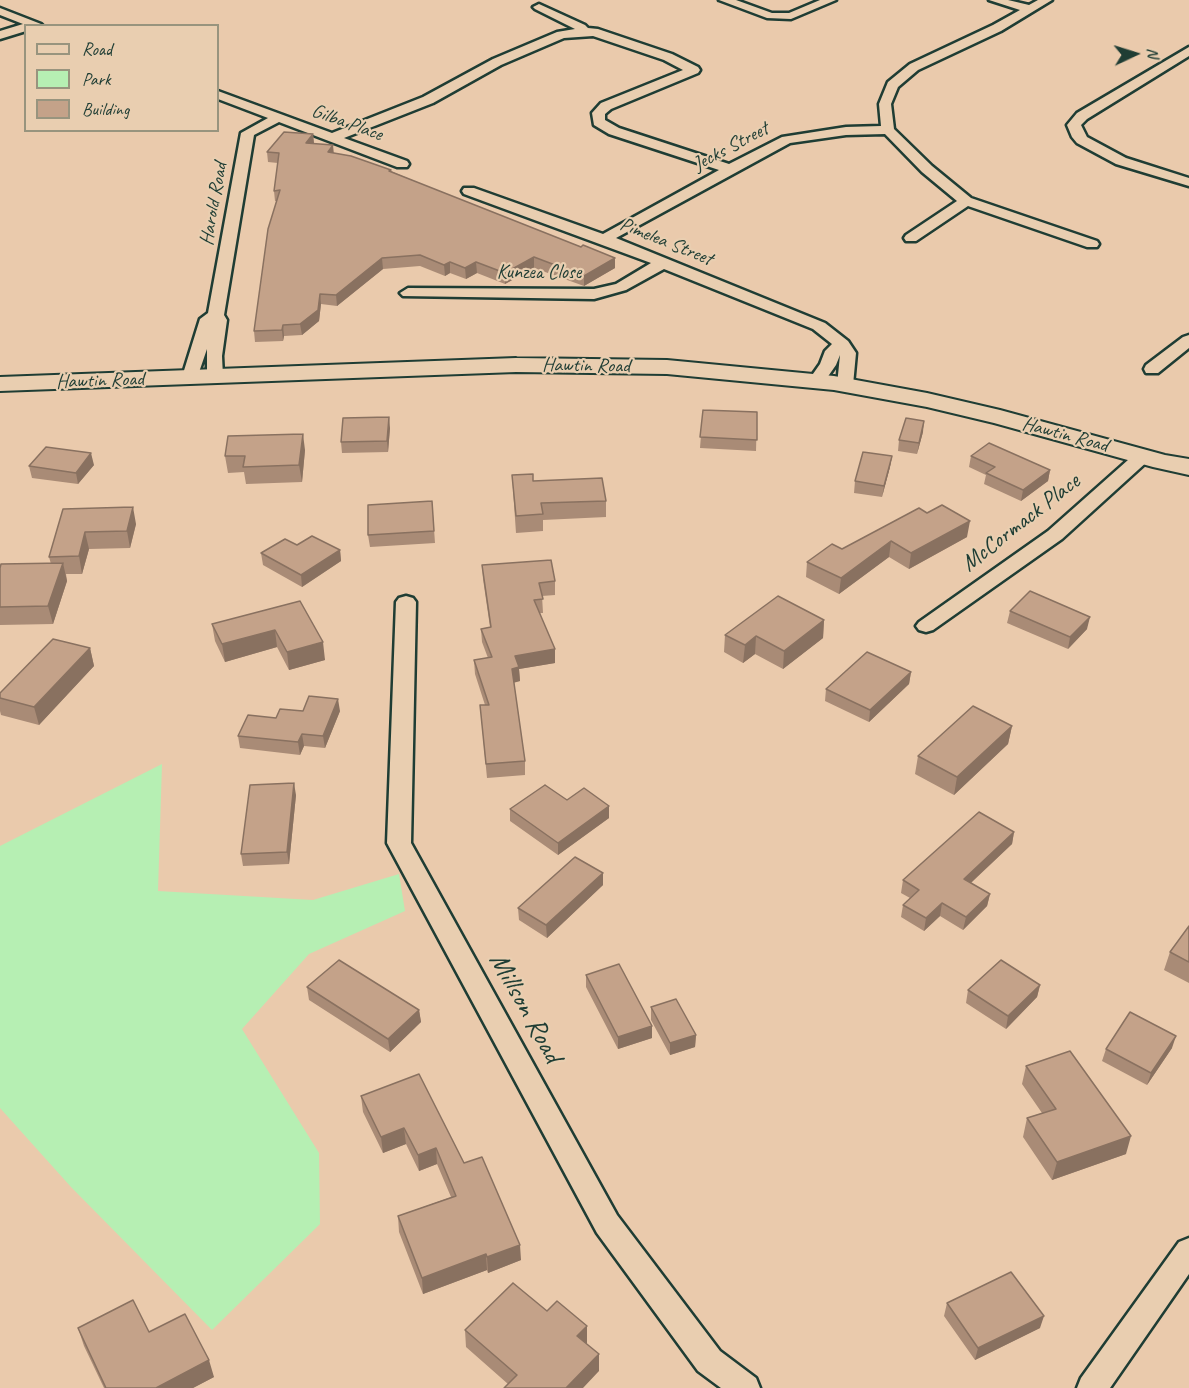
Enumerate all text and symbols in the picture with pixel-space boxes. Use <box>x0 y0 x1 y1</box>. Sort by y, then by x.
legend <box>24 24 219 132</box>
north arrow <box>1105 24 1165 84</box>
text: Road <box>82 38 112 60</box>
text: N <box>1143 47 1163 58</box>
text: Park <box>82 68 111 90</box>
text: Building <box>82 98 129 120</box>
street label: Gilba Place <box>308 99 386 147</box>
street label: Jecks Street <box>689 117 773 177</box>
street label: Harold Road <box>195 161 233 247</box>
street label: Pimelea Street <box>616 213 716 271</box>
street label: Kunzea Close <box>497 261 581 285</box>
street label: Hawtin Road <box>542 353 630 379</box>
street label: Hawtin Road <box>56 367 144 395</box>
street label: Hawtin Road <box>1019 412 1111 458</box>
street label: McCormack Place <box>956 468 1086 578</box>
street label: Millson Road <box>481 947 569 1069</box>

